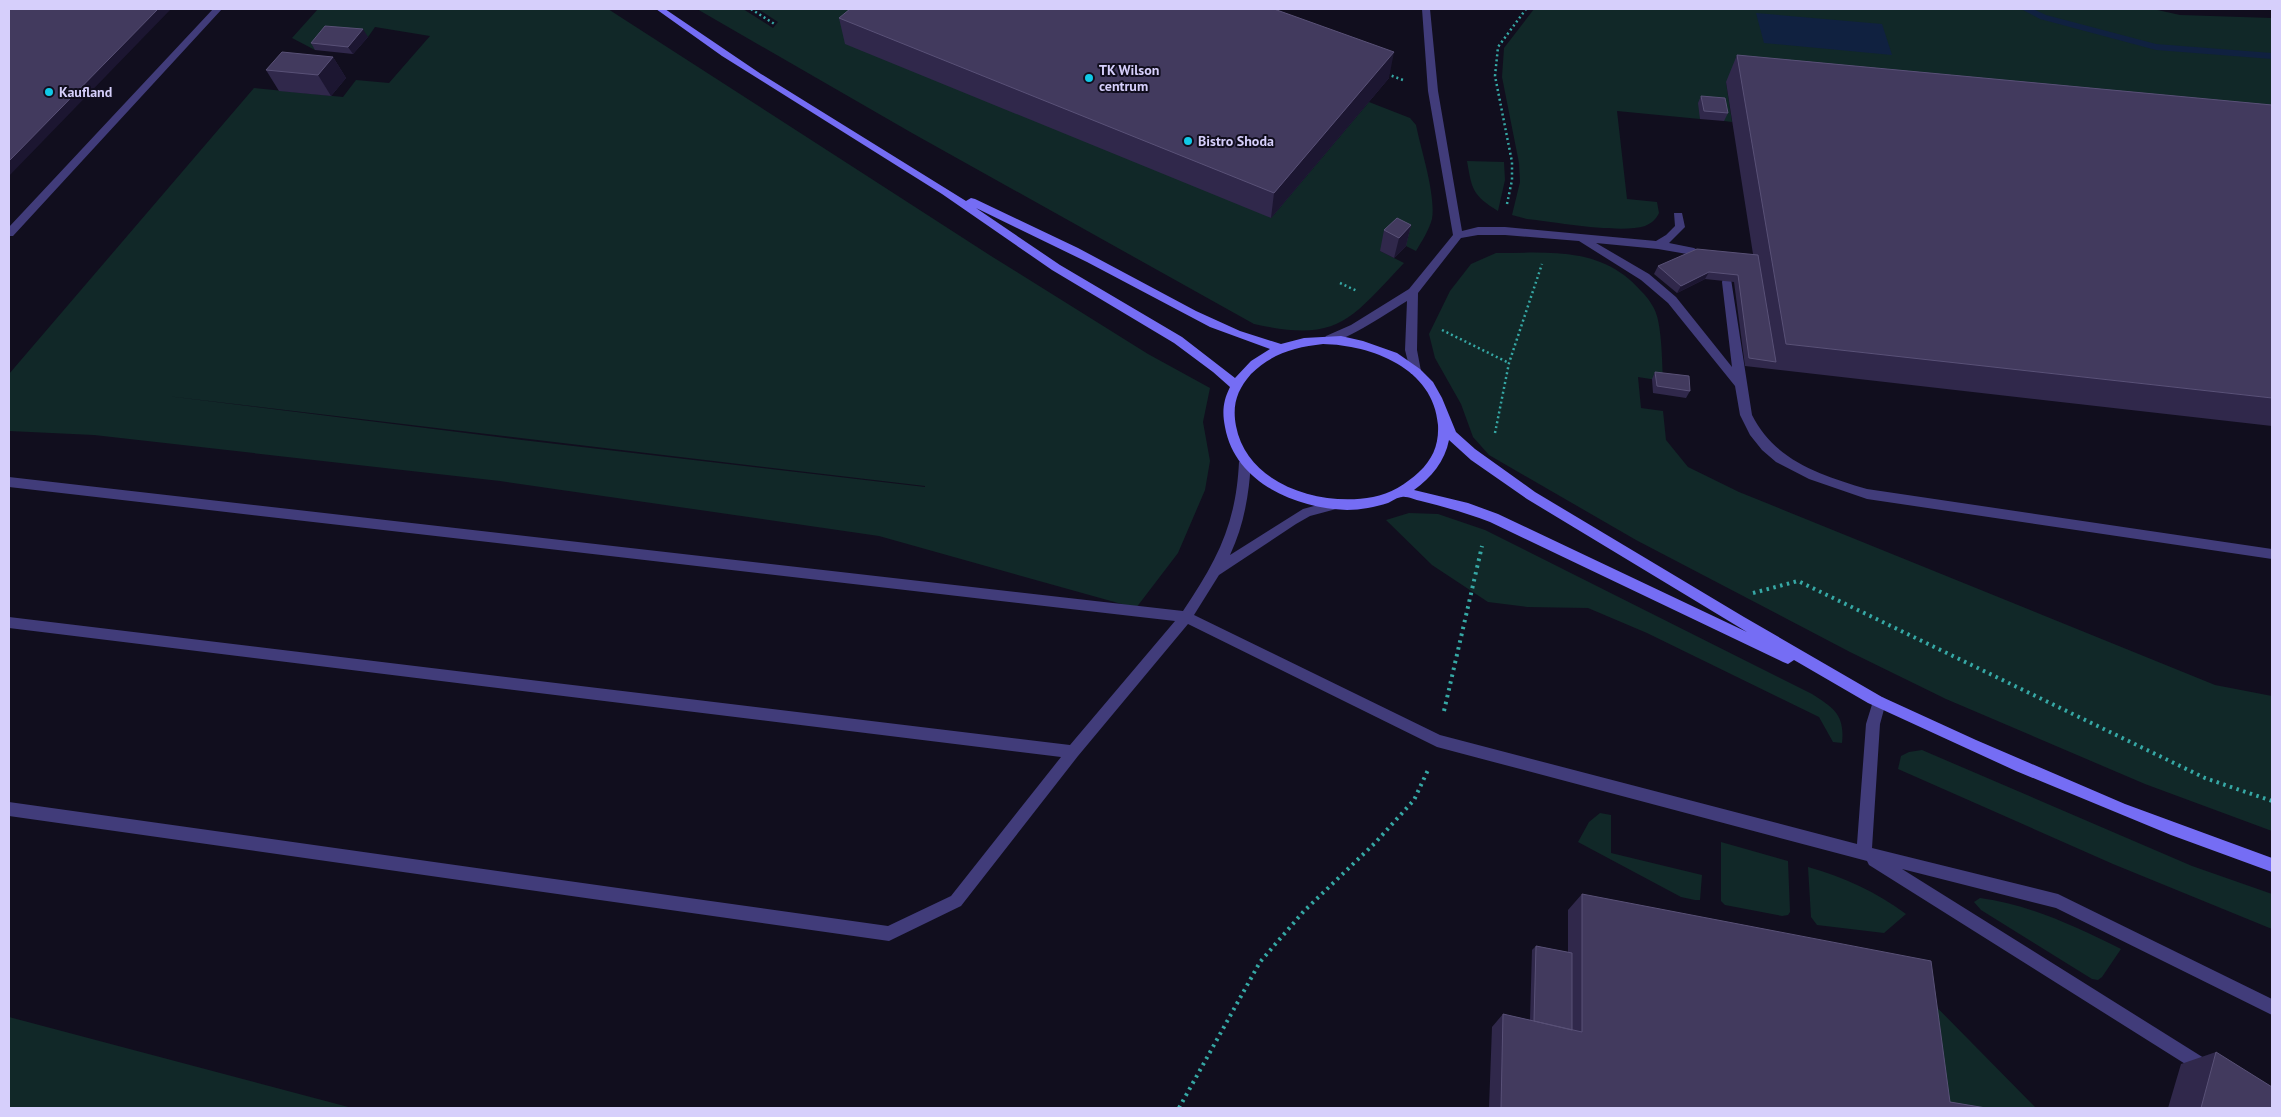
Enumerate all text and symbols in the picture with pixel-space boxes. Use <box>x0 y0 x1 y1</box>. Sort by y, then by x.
place label: TK Wilson centrum <box>1099 61 1159 95</box>
marker: TK Wilson centrum <box>1083 72 1095 84</box>
place label: Kaufland <box>59 83 112 101</box>
marker: Kaufland <box>43 86 55 98</box>
place label: Bistro Shoda <box>1198 132 1274 150</box>
marker: Bistro Shoda <box>1182 135 1194 147</box>

